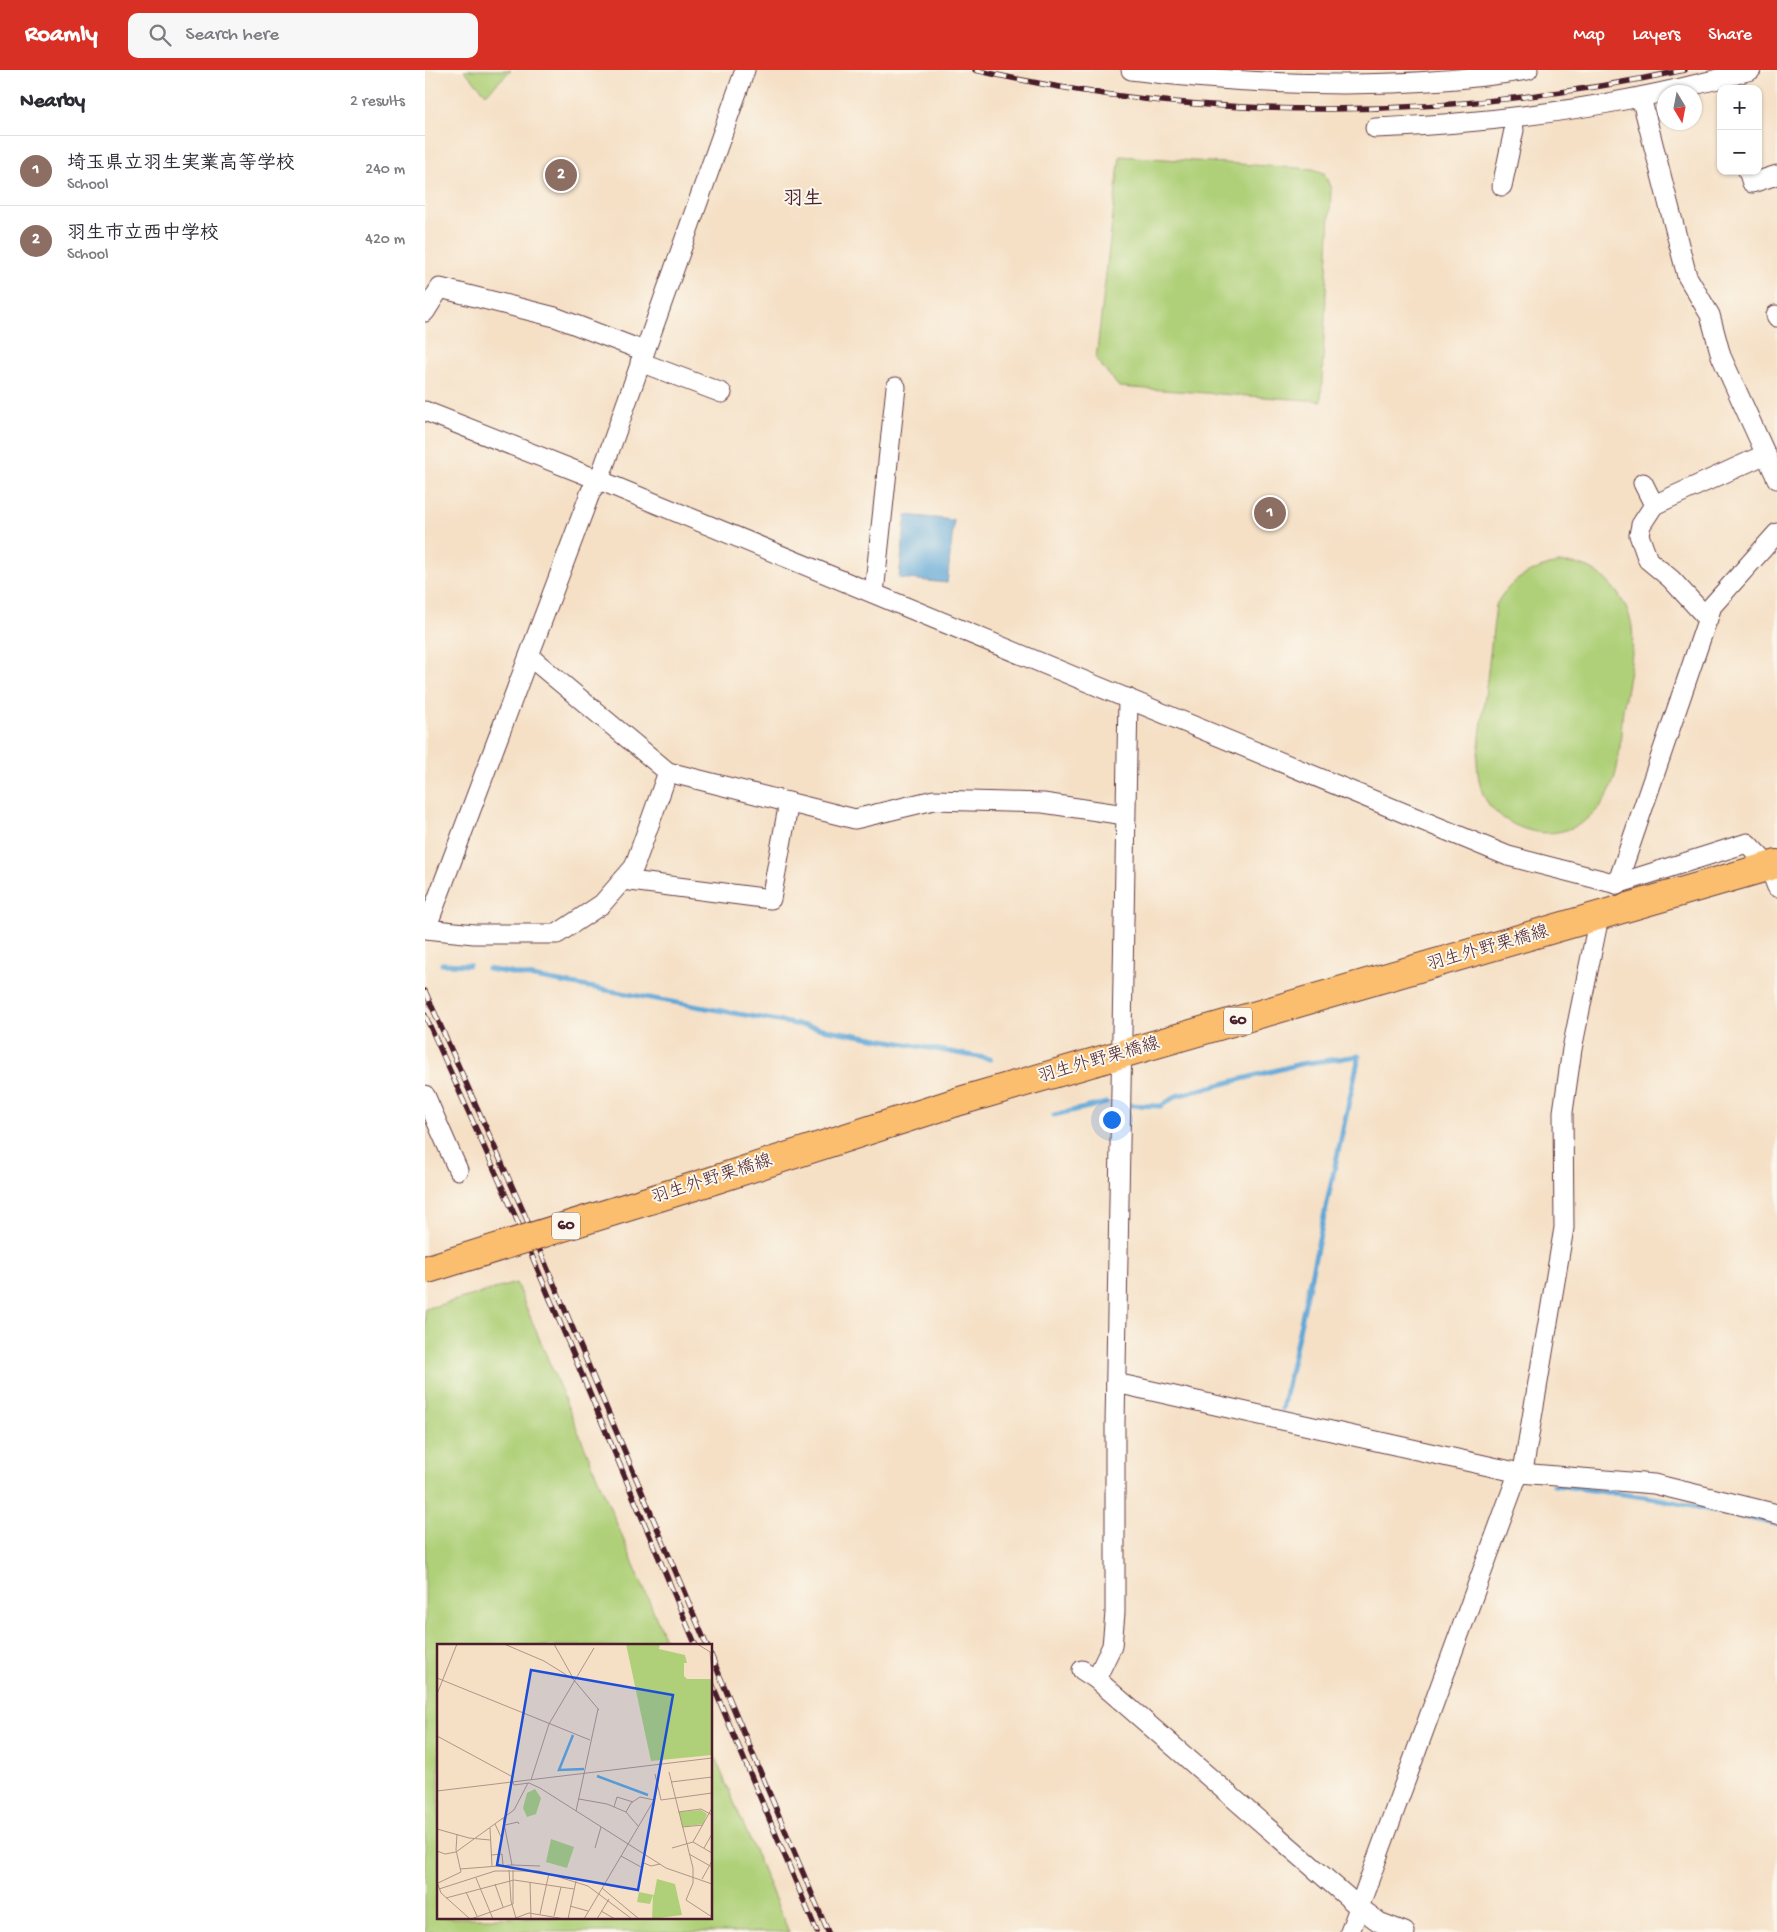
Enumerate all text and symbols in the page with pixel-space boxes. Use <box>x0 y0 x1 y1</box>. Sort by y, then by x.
search box <box>128 13 478 58</box>
text: Roamly <box>25 21 98 50</box>
icon: search <box>146 21 174 49</box>
text: Search here <box>186 24 279 47</box>
text: Map <box>1573 25 1605 46</box>
text: Layers <box>1633 25 1680 46</box>
text: Share <box>1708 25 1752 46</box>
north arrow <box>1657 85 1702 130</box>
map controls <box>1717 85 1762 175</box>
button: + <box>1717 85 1762 130</box>
text: Nearby <box>20 90 85 115</box>
text: 2 results <box>350 93 405 112</box>
button: − <box>1717 130 1762 175</box>
text: 埼玉県立羽生実業高等学校 <box>67 153 295 176</box>
pin: 2 <box>545 156 577 194</box>
text: 1 <box>33 161 39 180</box>
text: 240 m <box>365 161 405 180</box>
text: School <box>67 176 109 195</box>
district label: 羽生 <box>783 188 823 212</box>
text: 羽生市立西中学校 <box>67 223 219 246</box>
text: 2 <box>32 231 40 250</box>
text: 420 m <box>365 231 405 250</box>
text: School <box>67 246 109 265</box>
pin: 1 <box>1254 494 1286 532</box>
street label: 羽生外野栗橋線 <box>1424 921 1551 976</box>
road number: 60 <box>1224 1008 1252 1034</box>
street label: 羽生外野栗橋線 <box>1035 1033 1162 1088</box>
your location <box>1099 1107 1125 1133</box>
street label: 羽生外野栗橋線 <box>649 1150 775 1209</box>
road number: 60 <box>552 1212 580 1240</box>
inset map <box>437 1644 713 1920</box>

